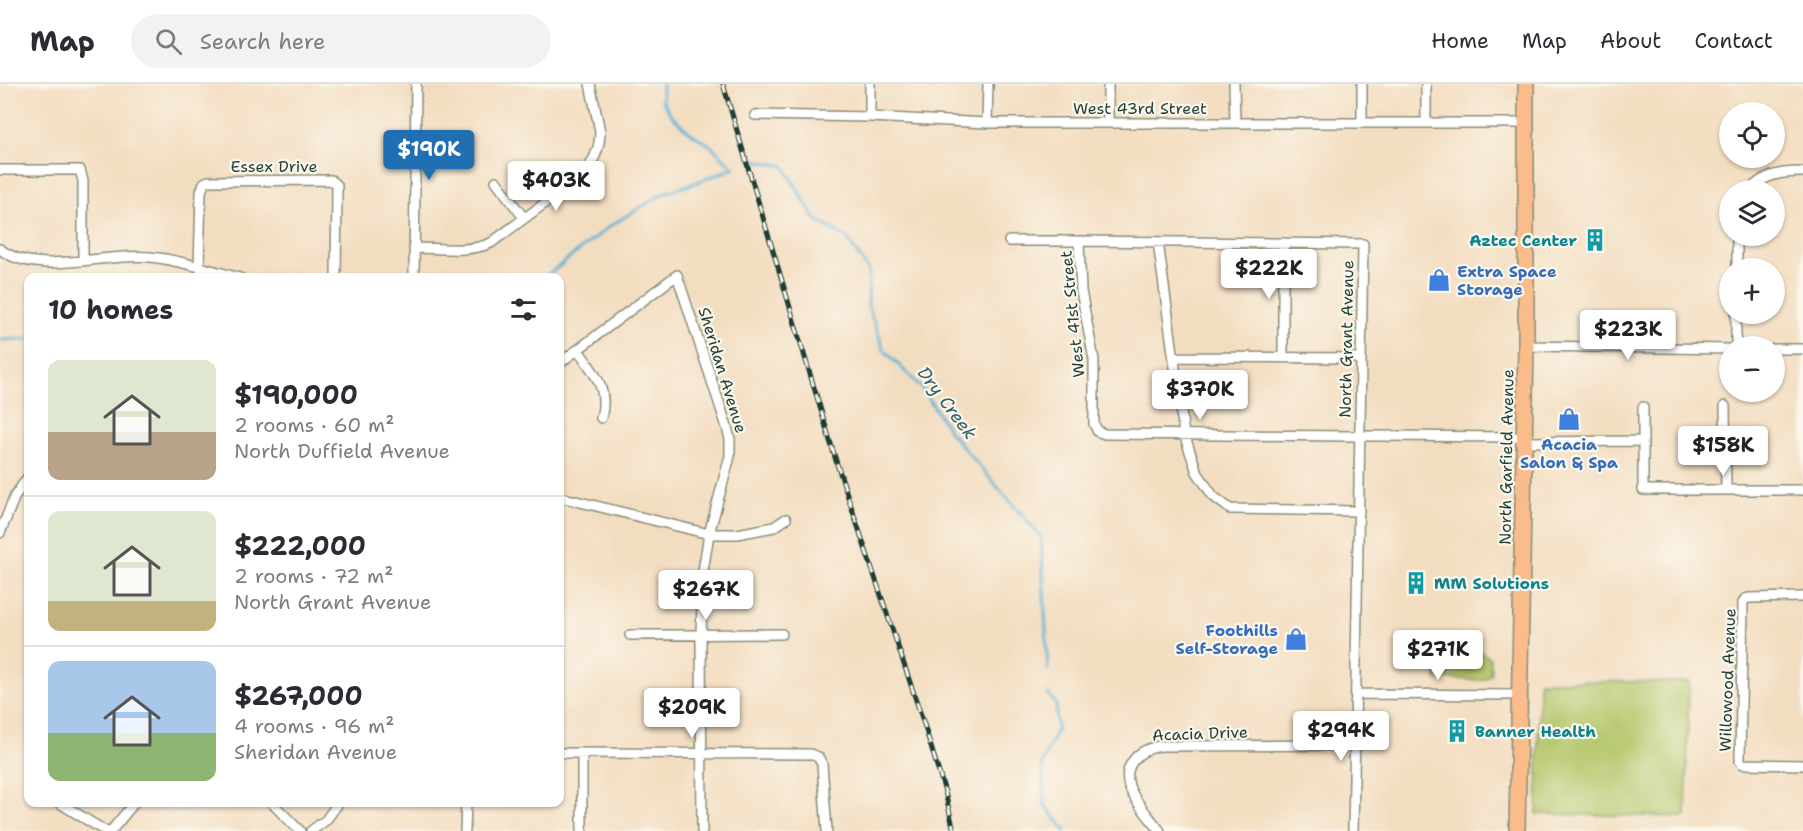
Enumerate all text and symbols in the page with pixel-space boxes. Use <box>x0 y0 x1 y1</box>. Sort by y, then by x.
search box <box>131 14 551 68</box>
text: Map <box>30 22 95 60</box>
icon: search <box>152 25 185 58</box>
text: Search here <box>200 27 325 56</box>
text: Home <box>1431 27 1489 55</box>
text: Map <box>1522 27 1567 55</box>
text: About <box>1600 27 1661 55</box>
text: Contact <box>1694 27 1773 55</box>
street label: West 43rd Street <box>1073 98 1207 119</box>
map controls <box>1719 102 1785 402</box>
button: locate <box>1719 102 1785 168</box>
pin: $190K <box>387 130 471 181</box>
text: $190K <box>397 136 461 162</box>
street label: Essex Drive <box>230 156 318 177</box>
pin: $403K <box>514 161 598 212</box>
text: $403K <box>522 167 590 193</box>
button: layers <box>1719 180 1785 246</box>
building icon: Aztec Center <box>1582 227 1608 253</box>
place label: Aztec Center <box>1469 230 1577 251</box>
pin: $222K <box>1227 249 1311 300</box>
street label: West 41st Street <box>1055 250 1090 378</box>
text: $222K <box>1235 255 1303 281</box>
button: + <box>1719 258 1785 324</box>
street label: North Grant Avenue <box>1335 260 1358 418</box>
place label: Extra Space Storage <box>1457 261 1557 300</box>
shop icon: Extra Space Storage <box>1426 267 1452 293</box>
text: 10 homes <box>48 292 173 327</box>
icon: filters <box>507 293 540 326</box>
street label: Sheridan Avenue <box>693 305 752 436</box>
pin: $223K <box>1586 310 1670 361</box>
text: $223K <box>1594 316 1662 342</box>
button: − <box>1719 336 1785 402</box>
water label: Dry Creek <box>912 362 983 445</box>
street label: North Garfield Avenue <box>1494 369 1519 545</box>
pin: $370K <box>1158 370 1242 421</box>
text: $370K <box>1166 376 1234 402</box>
text: $190,000 <box>234 377 358 412</box>
icon: home <box>96 384 168 456</box>
shop icon: Acacia Salon & Spa <box>1556 406 1582 432</box>
text: 2 rooms · 60 m² <box>234 412 394 438</box>
pin: $158K <box>1681 426 1765 477</box>
text: $158K <box>1692 432 1754 458</box>
place label: Acacia Salon & Spa <box>1520 434 1618 473</box>
text: North Duffield Avenue <box>234 438 450 464</box>
text: $222,000 <box>234 528 366 563</box>
icon: home <box>96 535 168 607</box>
text: 2 rooms · 72 m² <box>234 563 393 589</box>
pin: $267K <box>664 570 748 621</box>
building icon: MM Solutions <box>1403 570 1429 596</box>
place label: MM Solutions <box>1434 573 1549 594</box>
text: $267K <box>672 576 740 602</box>
text: North Grant Avenue <box>234 589 431 615</box>
street label: Willowood Avenue <box>1714 608 1741 752</box>
place label: Foothills Self-Storage <box>1176 620 1278 659</box>
shop icon: Foothills Self-Storage <box>1283 626 1309 652</box>
pin: $271K <box>1396 630 1480 681</box>
text: $271K <box>1407 636 1469 662</box>
text: $267,000 <box>234 678 363 713</box>
icon: home <box>96 685 168 757</box>
pin: $209K <box>650 688 734 739</box>
text: $209K <box>658 694 726 720</box>
pin: $294K <box>1299 711 1383 762</box>
text: 4 rooms · 96 m² <box>234 713 395 739</box>
text: $294K <box>1307 717 1375 743</box>
building icon: Banner Health <box>1444 718 1470 744</box>
street label: Acacia Drive <box>1152 721 1248 746</box>
place label: Banner Health <box>1475 721 1596 742</box>
text: Sheridan Avenue <box>234 739 397 765</box>

